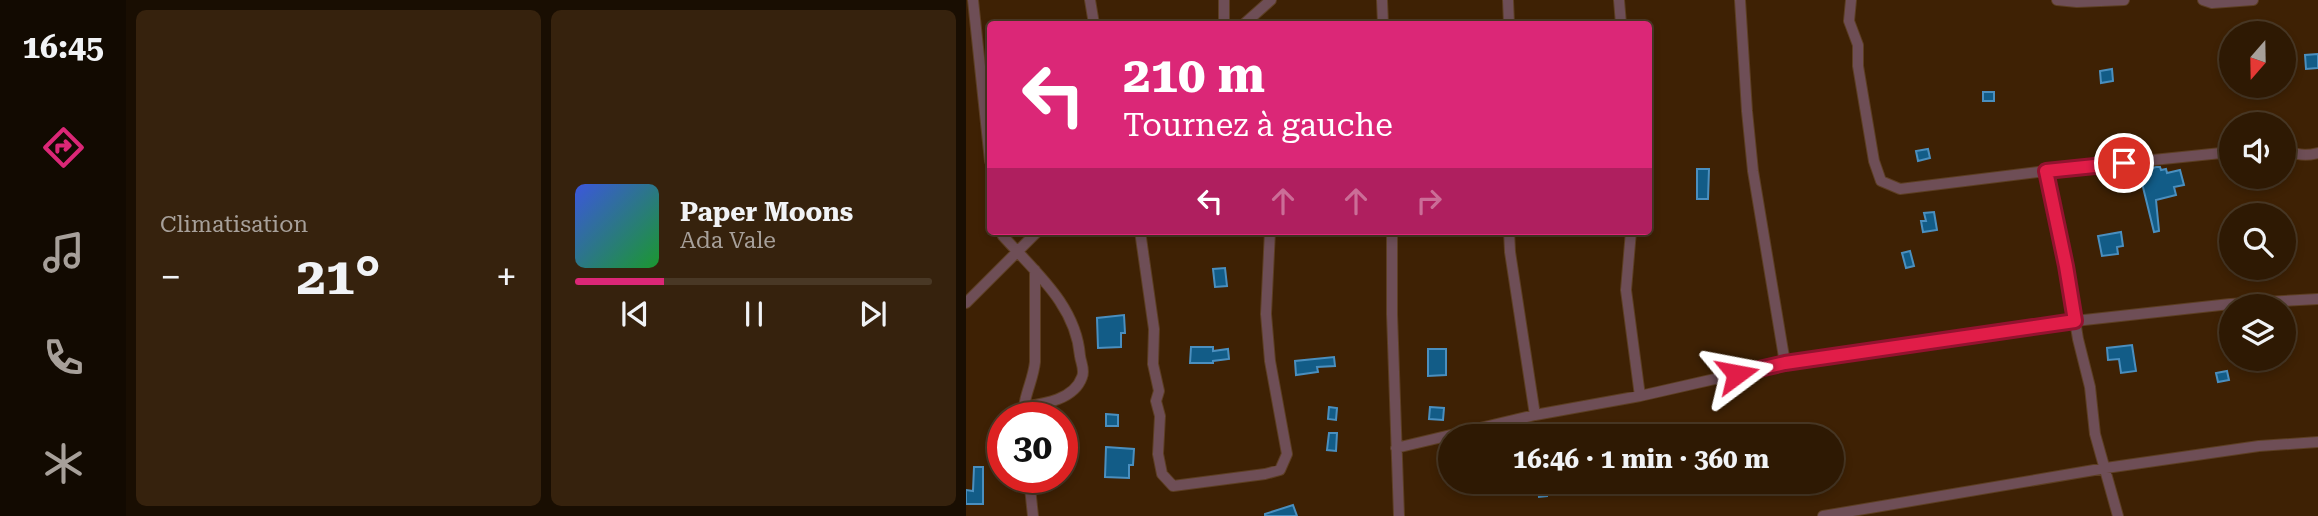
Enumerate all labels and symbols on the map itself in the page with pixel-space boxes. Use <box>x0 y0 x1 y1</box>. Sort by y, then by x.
north arrow <box>2219 21 2296 98</box>
pin <box>2094 133 2154 193</box>
position arrow <box>1700 337 1774 411</box>
speed limit sign: 30 <box>987 402 1078 493</box>

